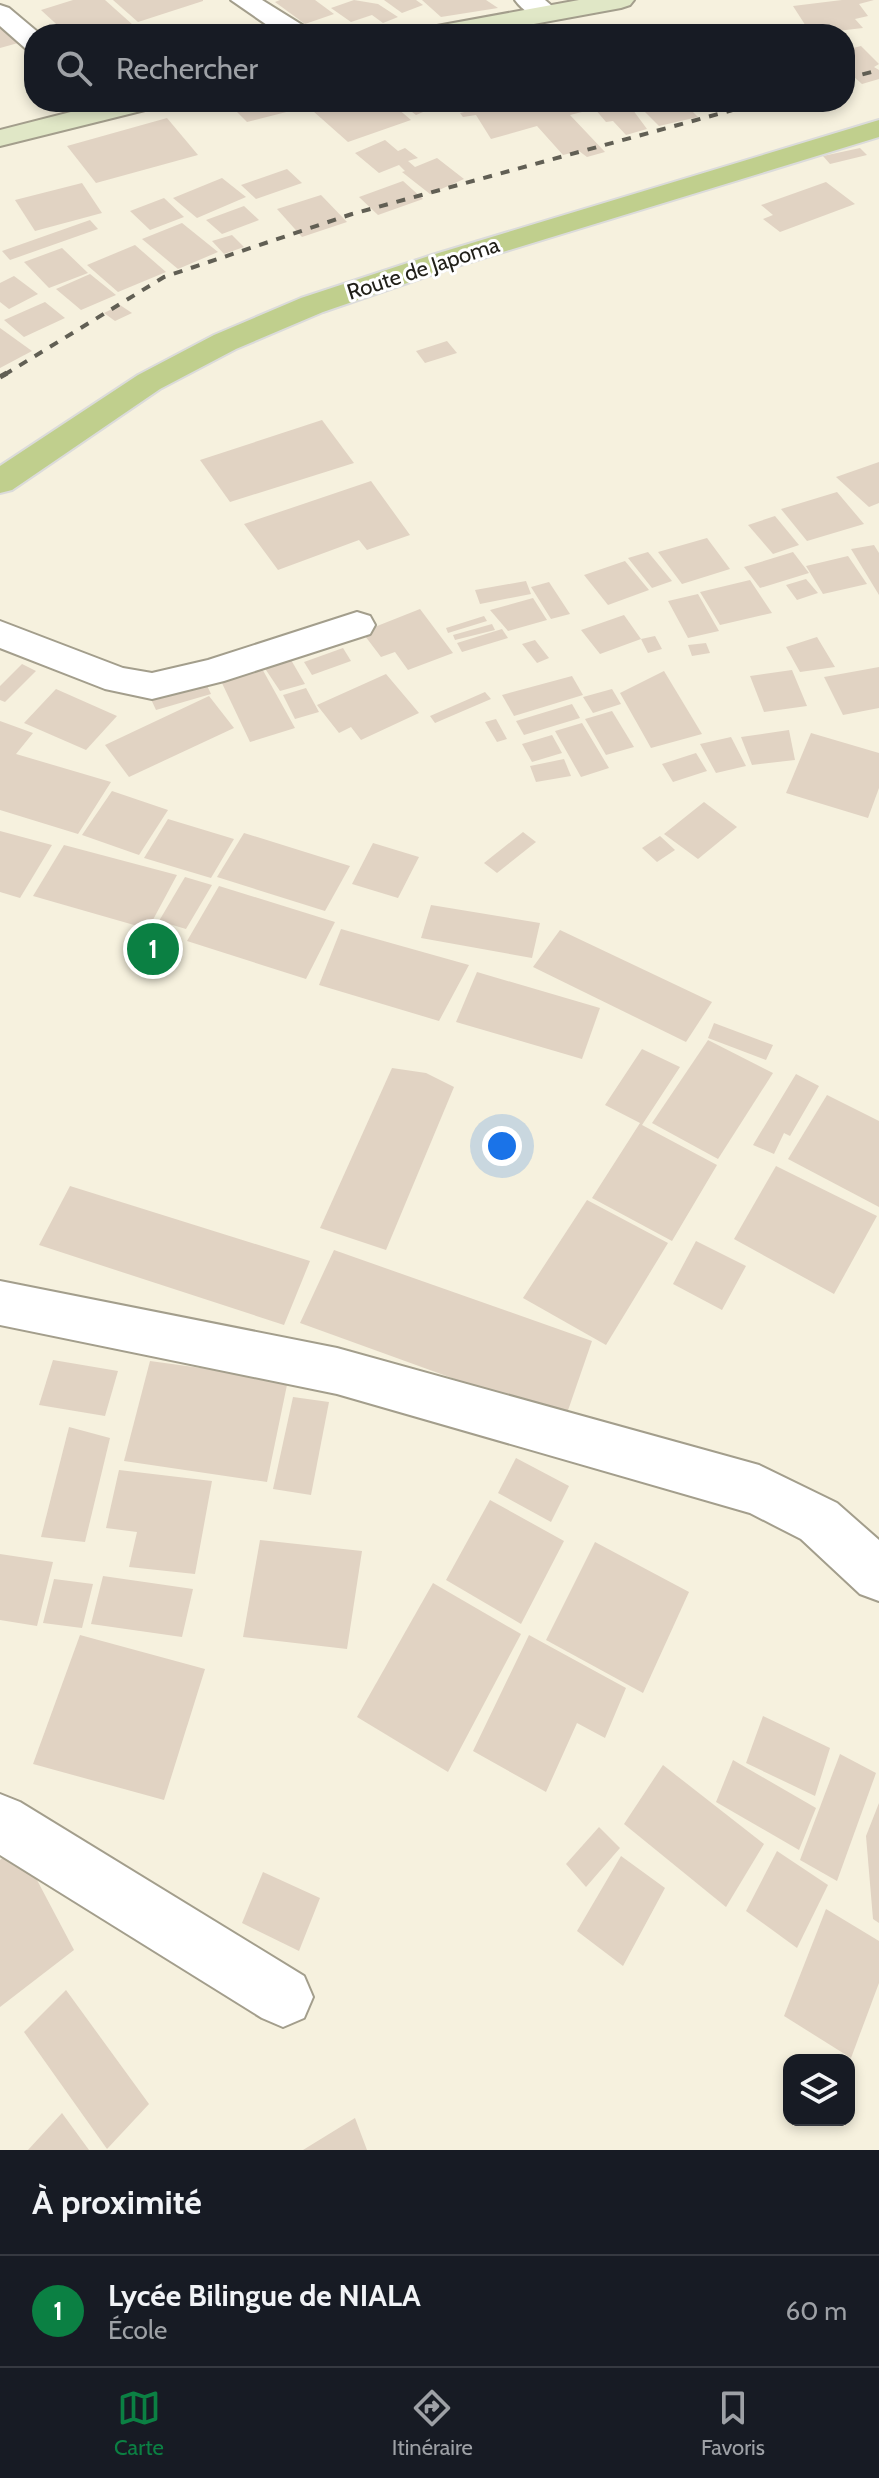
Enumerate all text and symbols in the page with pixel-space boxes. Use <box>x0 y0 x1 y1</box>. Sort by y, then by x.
search box <box>24 24 855 112</box>
icon: search <box>52 46 96 90</box>
text: Rechercher <box>116 50 258 87</box>
street label: Route de Japoma <box>344 231 503 306</box>
pin: 1 <box>127 919 179 979</box>
your location <box>482 1126 522 1166</box>
map controls <box>783 2054 855 2126</box>
button: layers <box>783 2054 855 2126</box>
text: À proximité <box>32 2181 202 2223</box>
text: Lycée Bilingue de NIALA <box>108 2277 421 2314</box>
text: 1 <box>53 2295 63 2327</box>
text: 60 m <box>785 2295 847 2327</box>
text: École <box>108 2314 167 2346</box>
tab: Carte <box>114 2386 164 2461</box>
tab: Itinéraire <box>392 2386 473 2461</box>
tab: Favoris <box>701 2386 765 2461</box>

